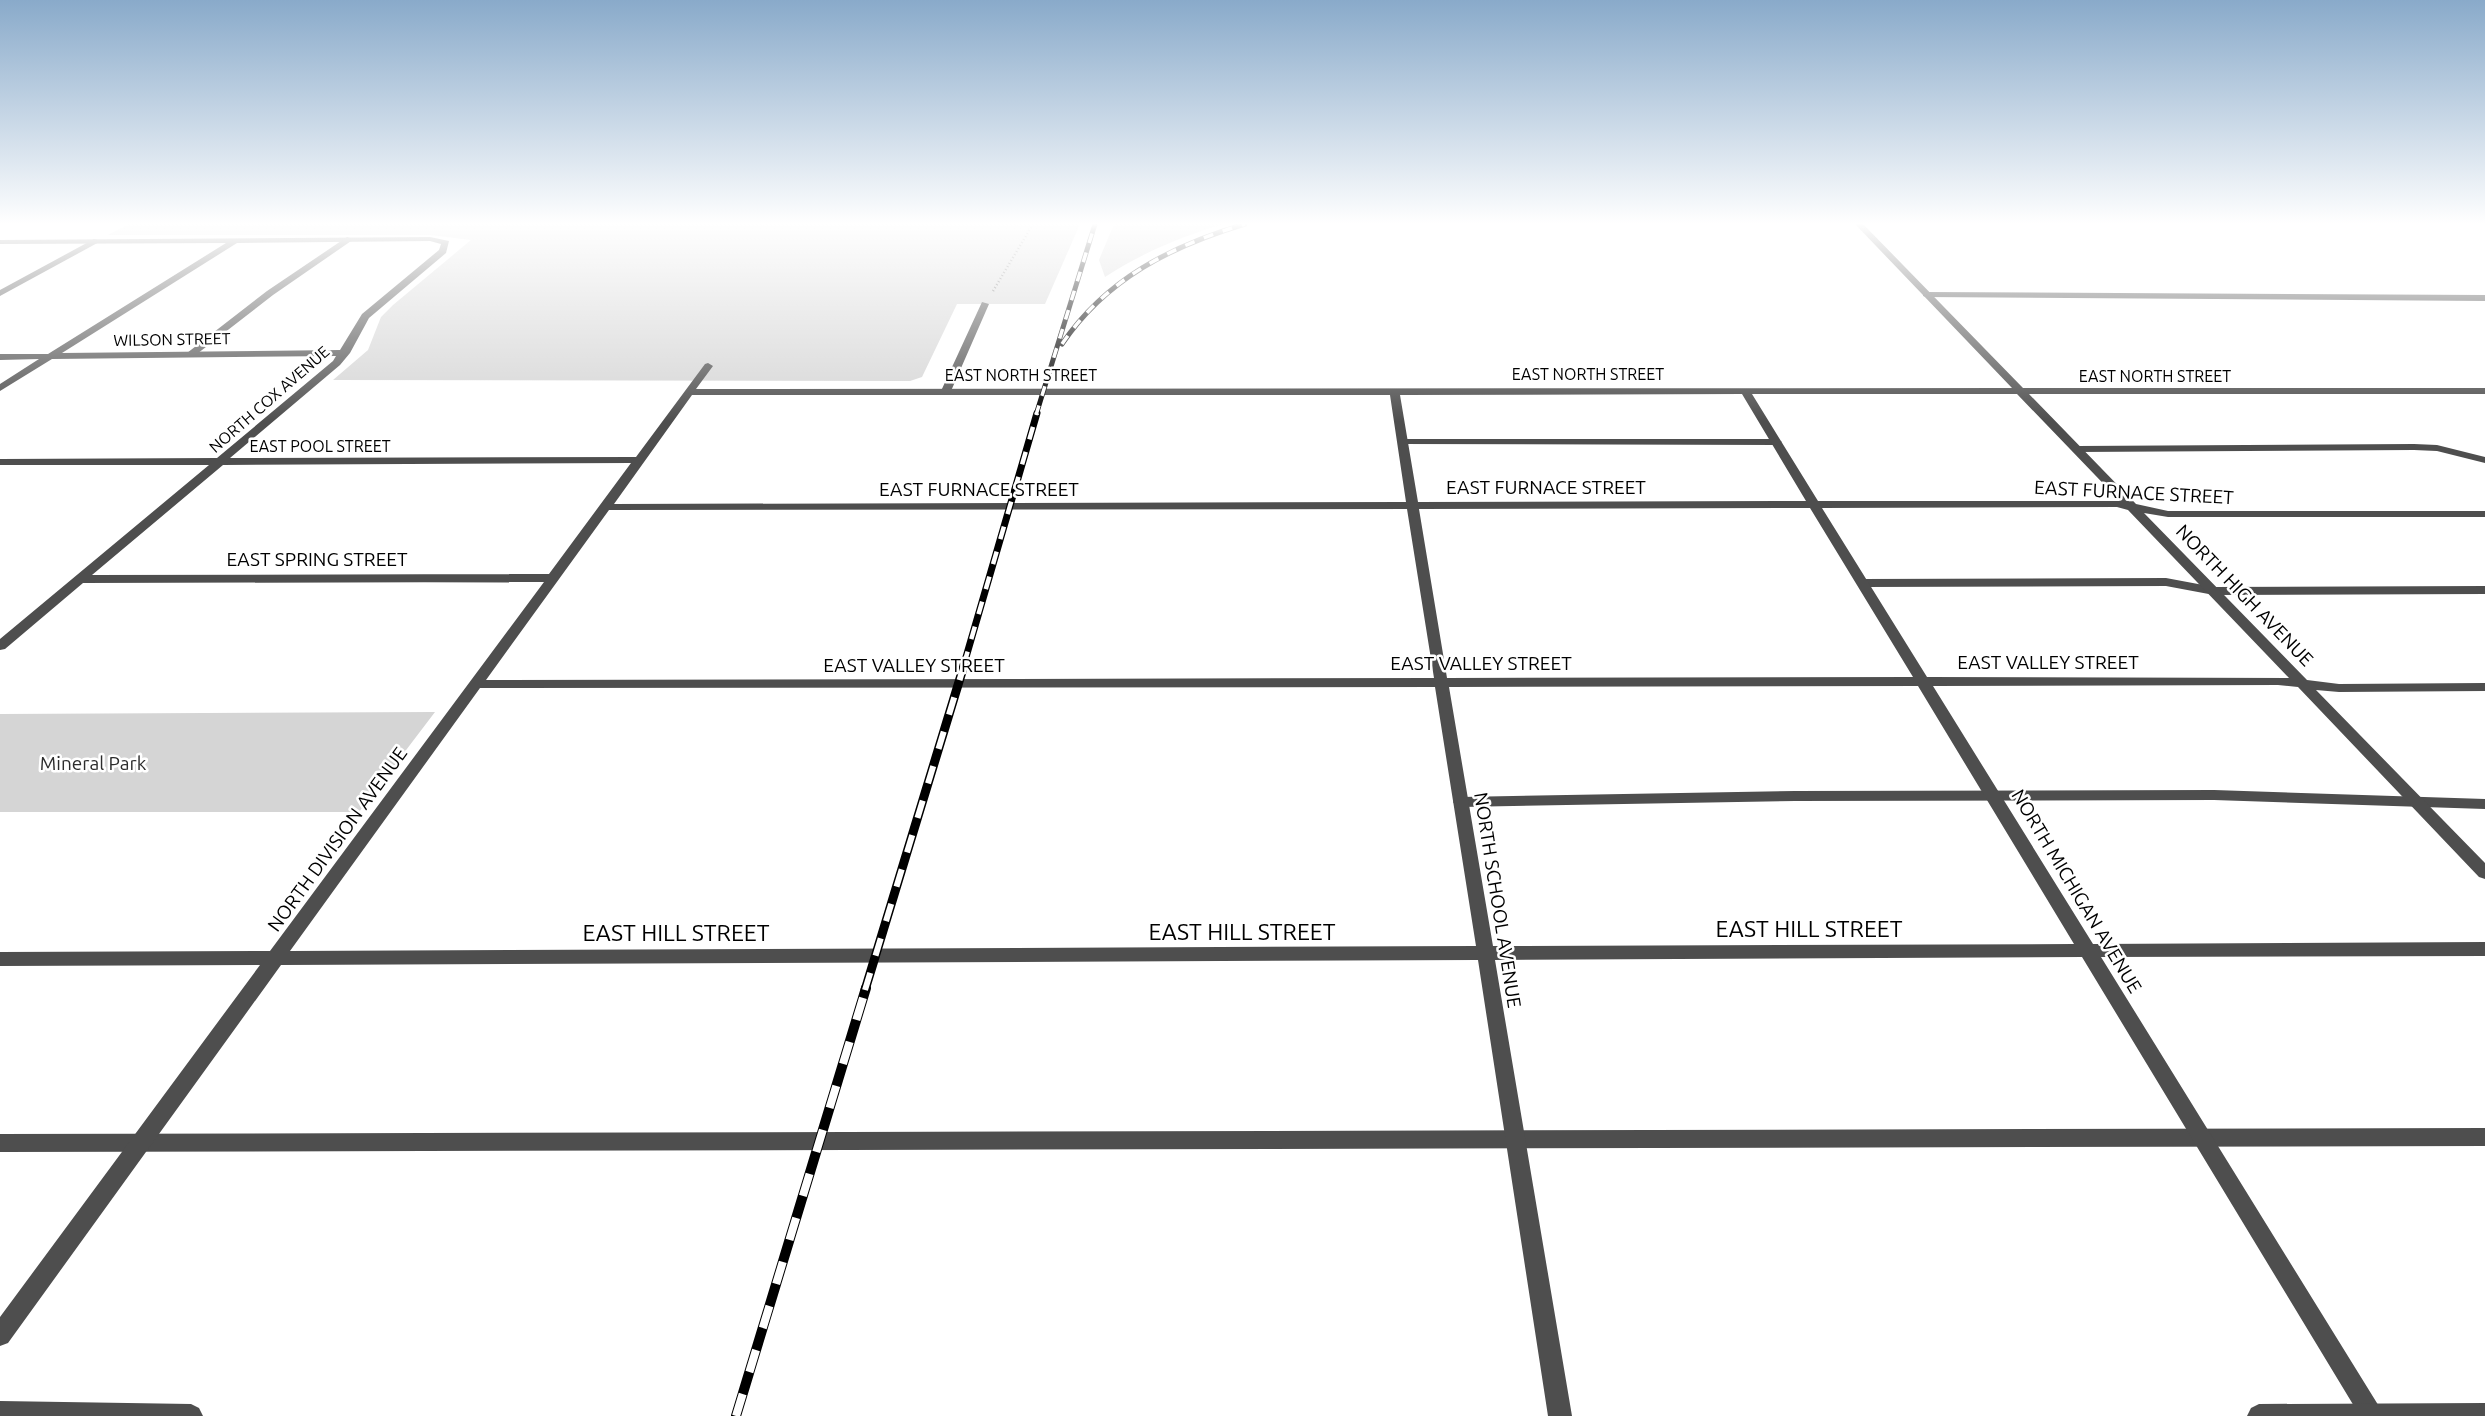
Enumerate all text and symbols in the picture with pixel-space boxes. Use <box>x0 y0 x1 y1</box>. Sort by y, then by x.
street label: WILSON STREET <box>113 329 231 349</box>
street label: NORTH COX AVENUE <box>205 342 333 456</box>
street label: EAST NORTH STREET <box>1512 365 1664 383</box>
street label: EAST NORTH STREET <box>945 366 1097 384</box>
street label: EAST NORTH STREET <box>2079 367 2231 385</box>
street label: EAST POOL STREET <box>249 437 391 455</box>
street label: EAST FURNACE STREET <box>1446 476 1646 498</box>
street label: EAST FURNACE STREET <box>2034 476 2235 508</box>
street label: EAST FURNACE STREET <box>879 478 1079 500</box>
street label: NORTH HIGH AVENUE <box>2172 520 2318 670</box>
street label: EAST SPRING STREET <box>226 548 408 570</box>
street label: EAST VALLEY STREET <box>1957 651 2139 673</box>
street label: EAST VALLEY STREET <box>1390 652 1572 674</box>
street label: EAST VALLEY STREET <box>823 654 1005 676</box>
street label: NORTH DIVISION AVENUE <box>263 743 411 935</box>
park label: Mineral Park <box>40 752 147 774</box>
street label: NORTH MICHIGAN AVENUE <box>2007 785 2147 997</box>
street label: NORTH SCHOOL AVENUE <box>1470 791 1526 1009</box>
street label: EAST HILL STREET <box>1716 916 1903 941</box>
street label: EAST HILL STREET <box>1149 919 1336 944</box>
street label: EAST HILL STREET <box>583 920 770 945</box>

